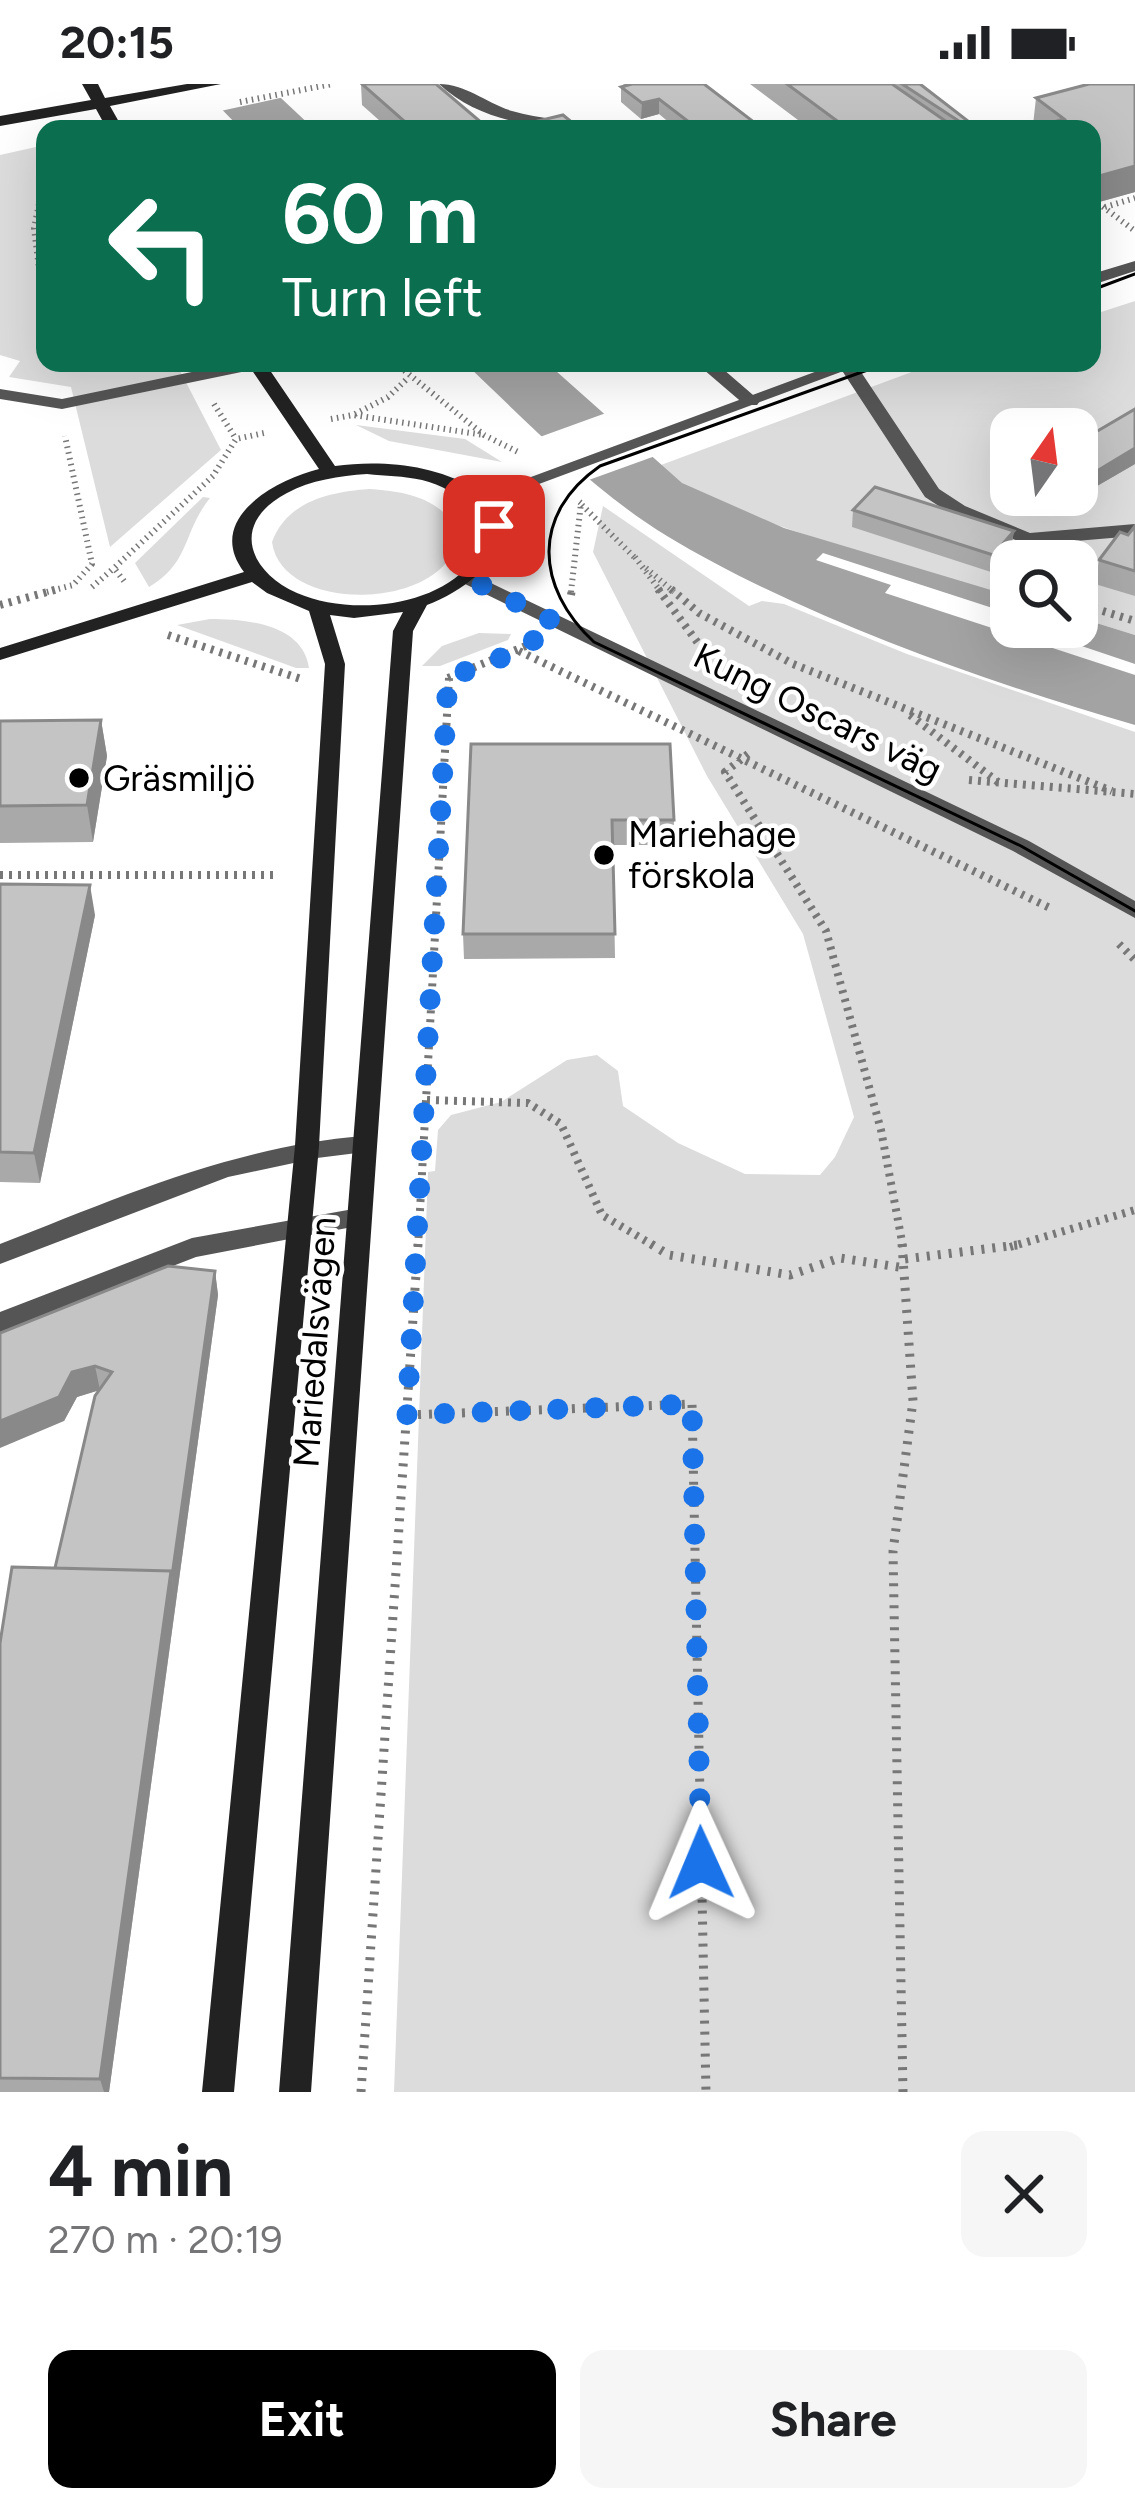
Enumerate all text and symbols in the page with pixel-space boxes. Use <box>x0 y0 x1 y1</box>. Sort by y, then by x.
text: 20:15 <box>60 15 174 69</box>
text: 60 m <box>282 163 478 264</box>
icon: left <box>84 168 240 324</box>
text: Turn left <box>282 265 483 330</box>
north arrow <box>990 408 1098 516</box>
map controls <box>990 408 1098 648</box>
pin <box>443 475 545 577</box>
icon: arrive <box>461 493 527 559</box>
button: search <box>990 540 1098 648</box>
street label: Kung Oscars väg <box>687 634 949 791</box>
place label: Gräsmiljö <box>103 757 255 800</box>
marker: Gräsmiljö <box>66 765 92 791</box>
place label: Mariehage förskola <box>628 813 796 897</box>
marker: Mariehage förskola <box>591 842 617 868</box>
street label: Mariedalsvägen <box>284 1215 345 1469</box>
position arrow <box>638 1800 764 1926</box>
text: 4 min <box>48 2128 233 2214</box>
button: close <box>961 2131 1087 2257</box>
text: 270 m · 20:19 <box>48 2216 283 2263</box>
button: Exit <box>48 2350 556 2488</box>
button: Share <box>580 2350 1087 2488</box>

